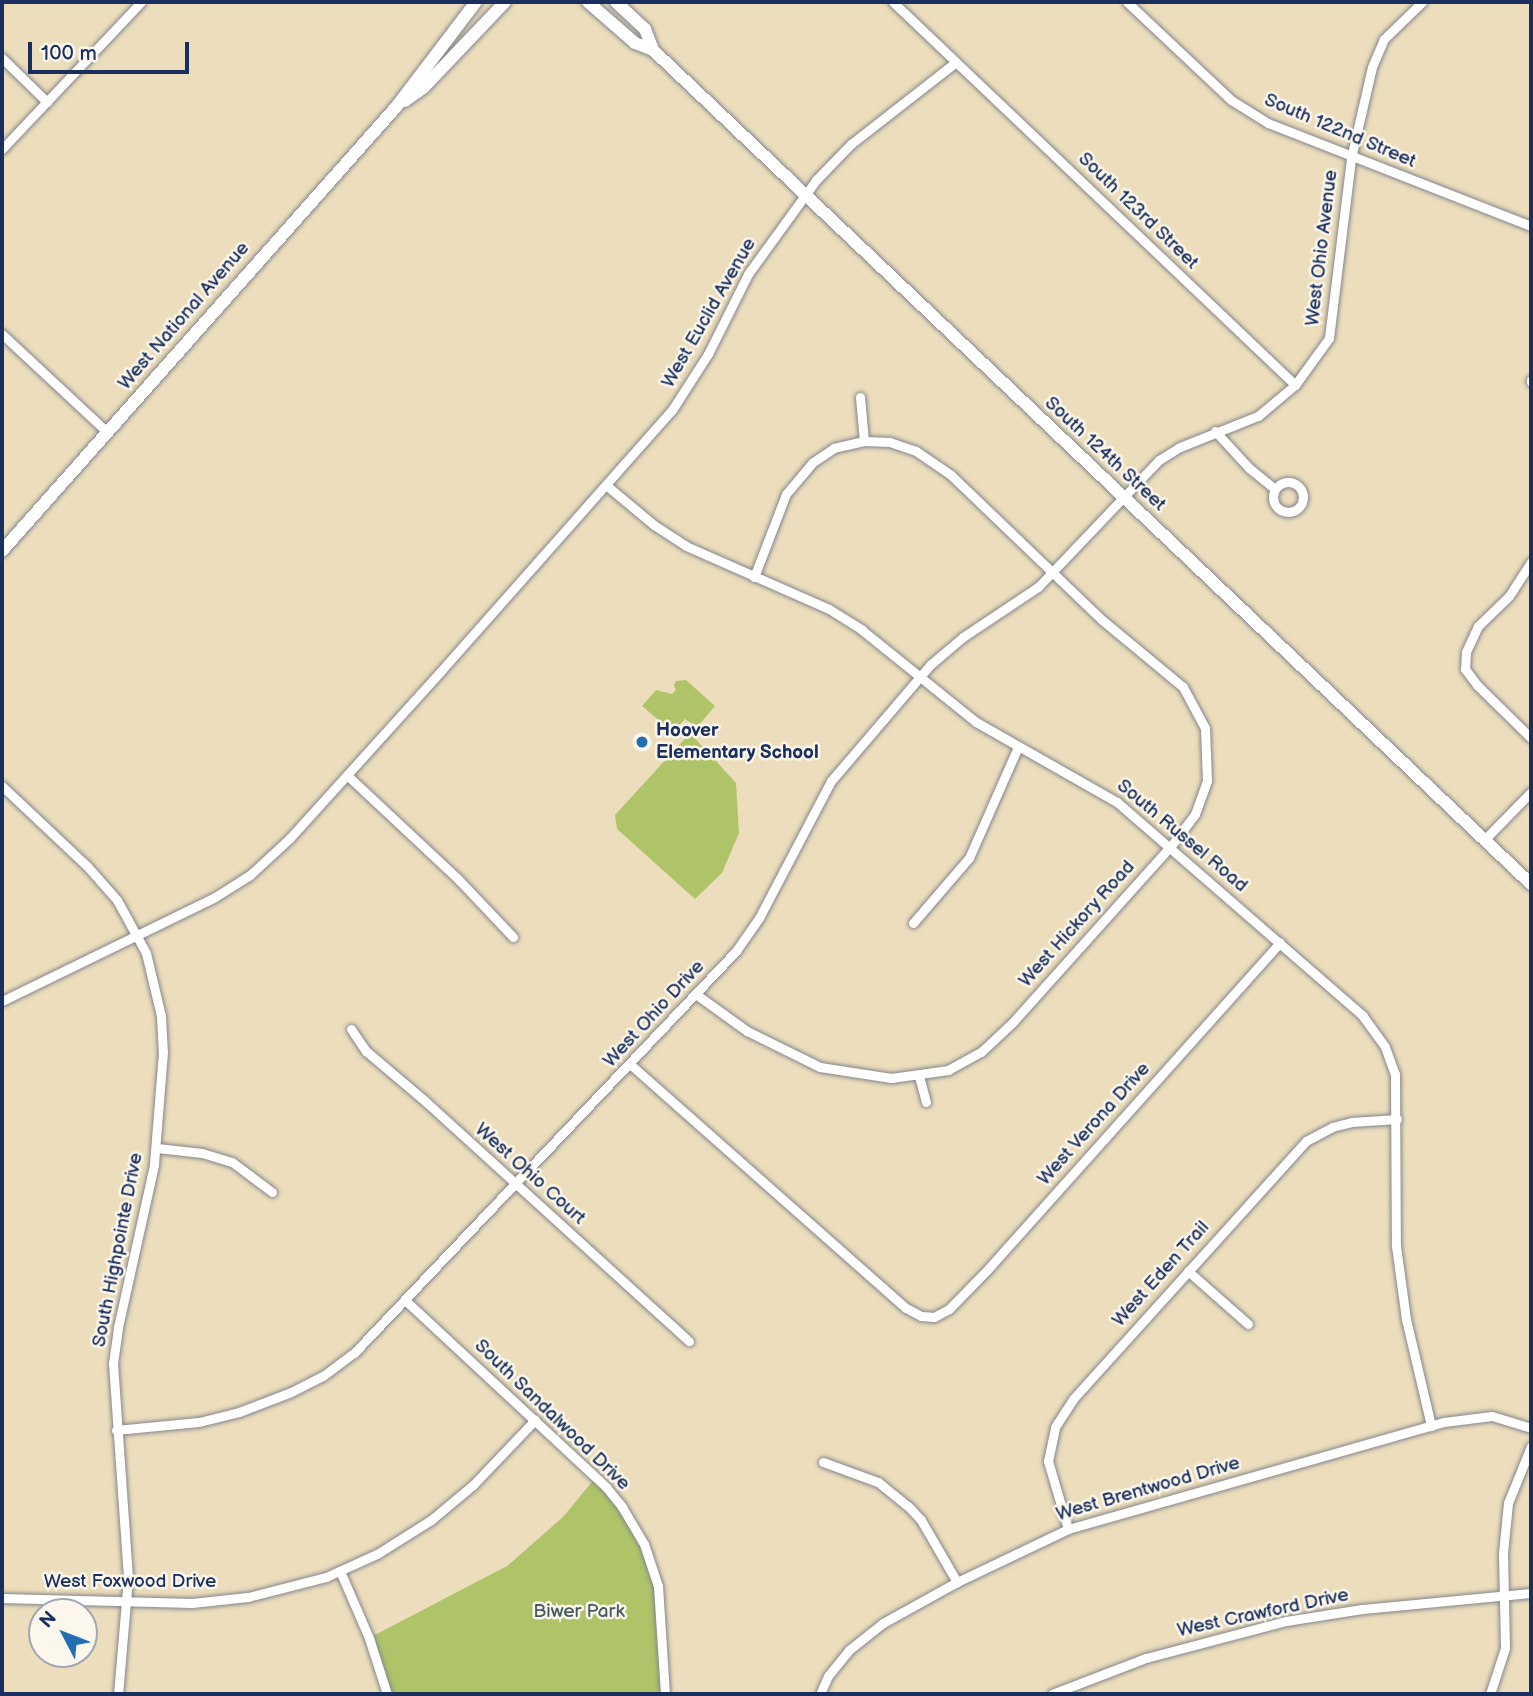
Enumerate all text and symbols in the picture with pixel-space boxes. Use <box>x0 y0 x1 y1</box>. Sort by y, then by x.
scale bar <box>32 28 192 72</box>
text: 100 m <box>41 41 97 66</box>
street label: South 122nd Street <box>1261 89 1419 173</box>
street label: South 123rd Street <box>1073 148 1203 274</box>
street label: West Ohio Avenue <box>1301 169 1343 327</box>
street label: West Euclid Avenue <box>657 234 761 392</box>
street label: West National Avenue <box>114 237 254 395</box>
street label: South 124th Street <box>1040 392 1170 516</box>
place label: Hoover Elementary School <box>656 720 819 764</box>
marker: Hoover Elementary School <box>634 734 650 750</box>
street label: South Russel Road <box>1112 775 1252 897</box>
street label: West Hickory Road <box>1014 856 1140 992</box>
street label: West Ohio Drive <box>599 956 709 1072</box>
street label: West Verona Drive <box>1033 1058 1155 1190</box>
street label: West Ohio Court <box>470 1118 590 1230</box>
street label: South Highpointe Drive <box>88 1151 148 1349</box>
street label: West Eden Trail <box>1107 1216 1215 1332</box>
street label: South Sandalwood Drive <box>469 1335 635 1495</box>
street label: West Brentwood Drive <box>1054 1452 1242 1526</box>
street label: West Foxwood Drive <box>44 1571 216 1593</box>
street label: West Crawford Drive <box>1175 1584 1351 1642</box>
north arrow <box>28 1598 98 1668</box>
park label: Biwer Park <box>533 1601 625 1623</box>
text: N <box>35 1607 62 1633</box>

